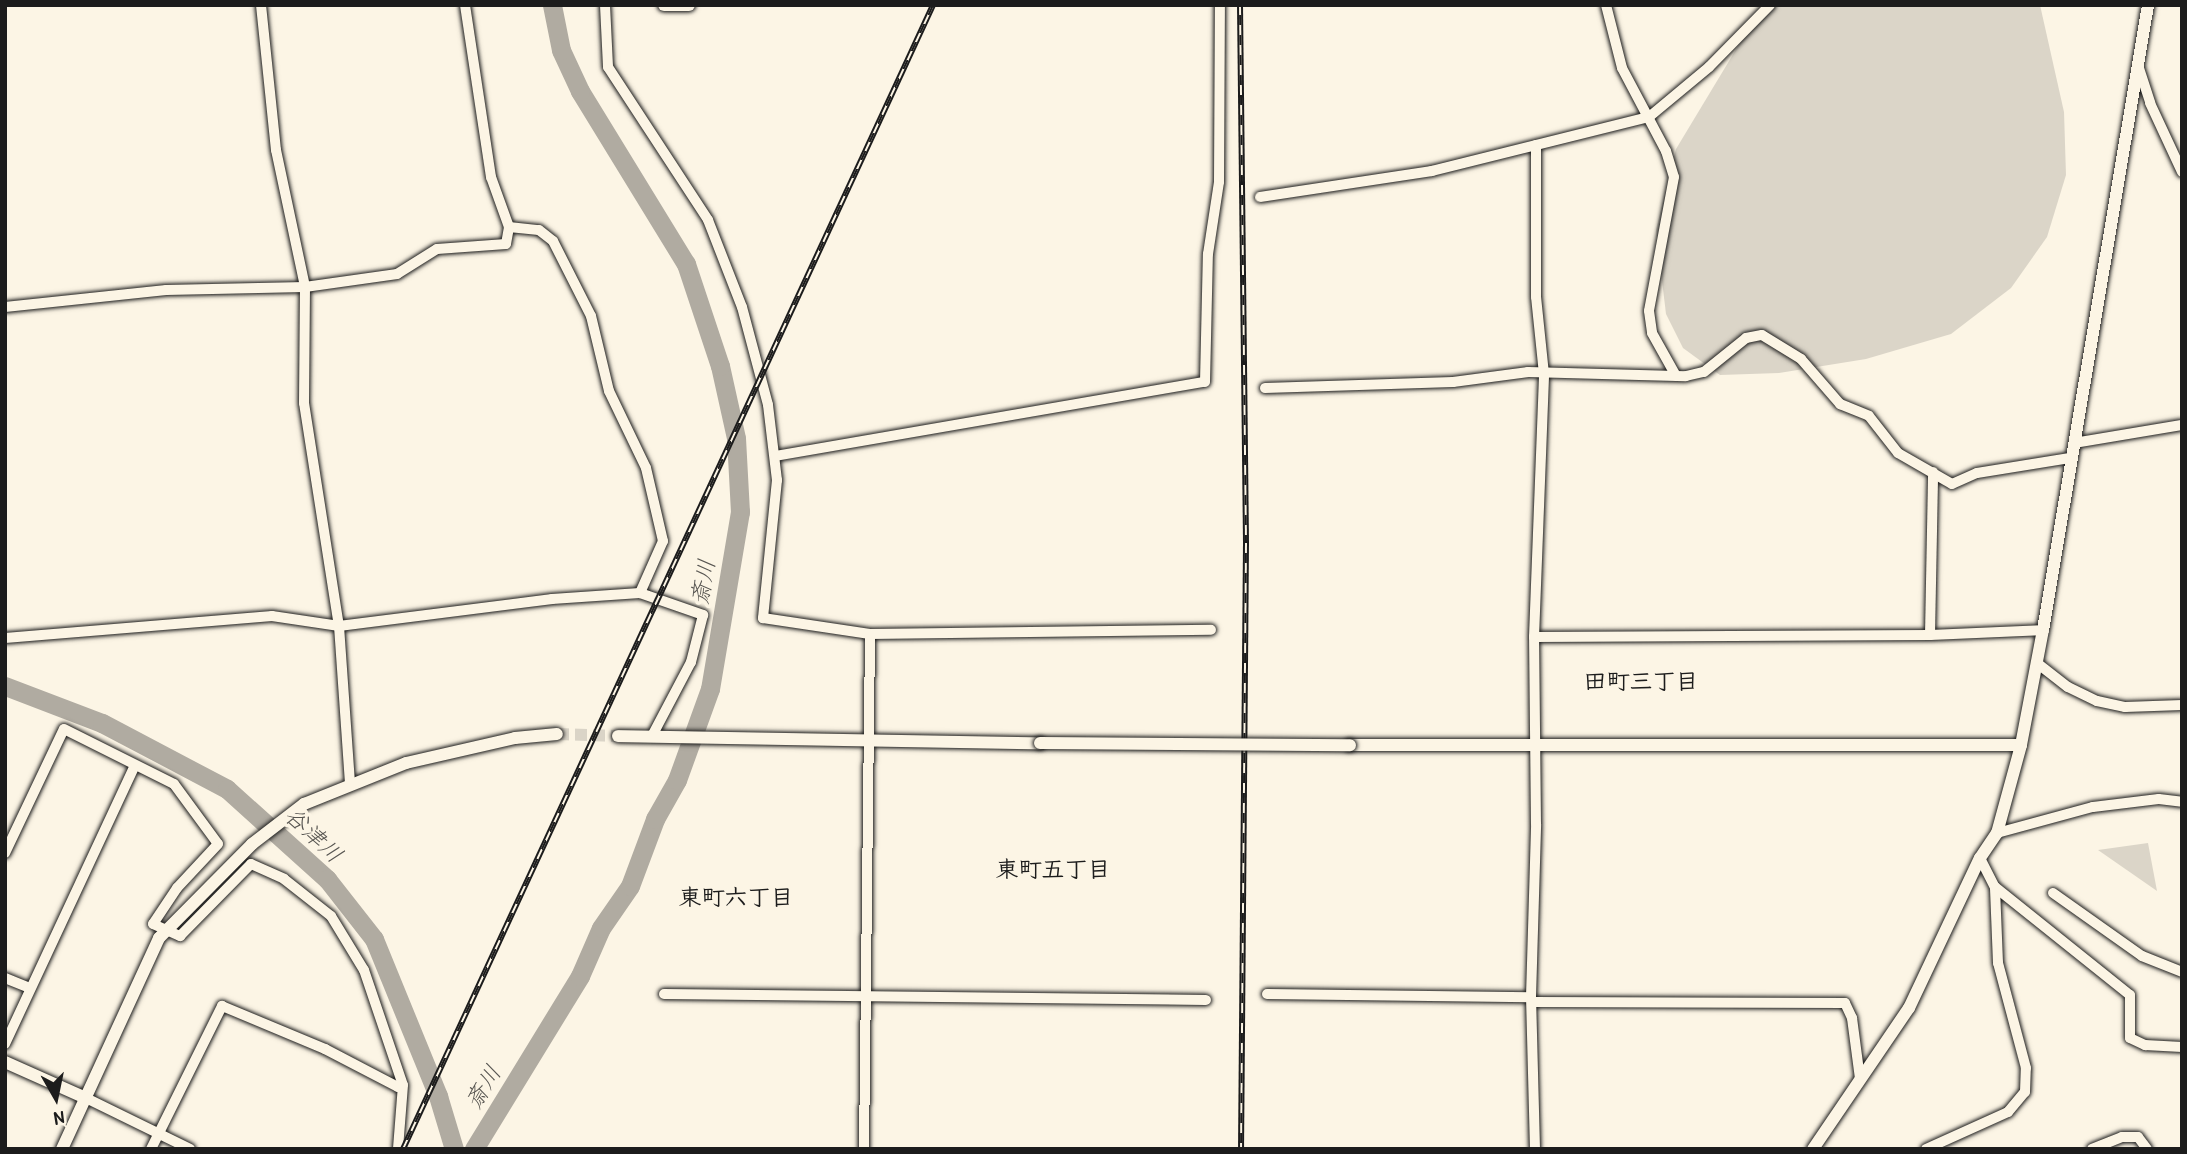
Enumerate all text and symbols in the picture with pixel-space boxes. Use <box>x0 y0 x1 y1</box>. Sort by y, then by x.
water label: 斎川 <box>685 557 721 607</box>
district label: 田町三丁目 <box>1584 667 1698 695</box>
water label: 谷津川 <box>279 801 349 869</box>
district label: 東町五丁目 <box>996 855 1110 883</box>
district label: 東町六丁目 <box>679 883 793 911</box>
water label: 斎川 <box>459 1060 507 1114</box>
north arrow <box>21 1063 91 1133</box>
text: N <box>52 1105 66 1132</box>

